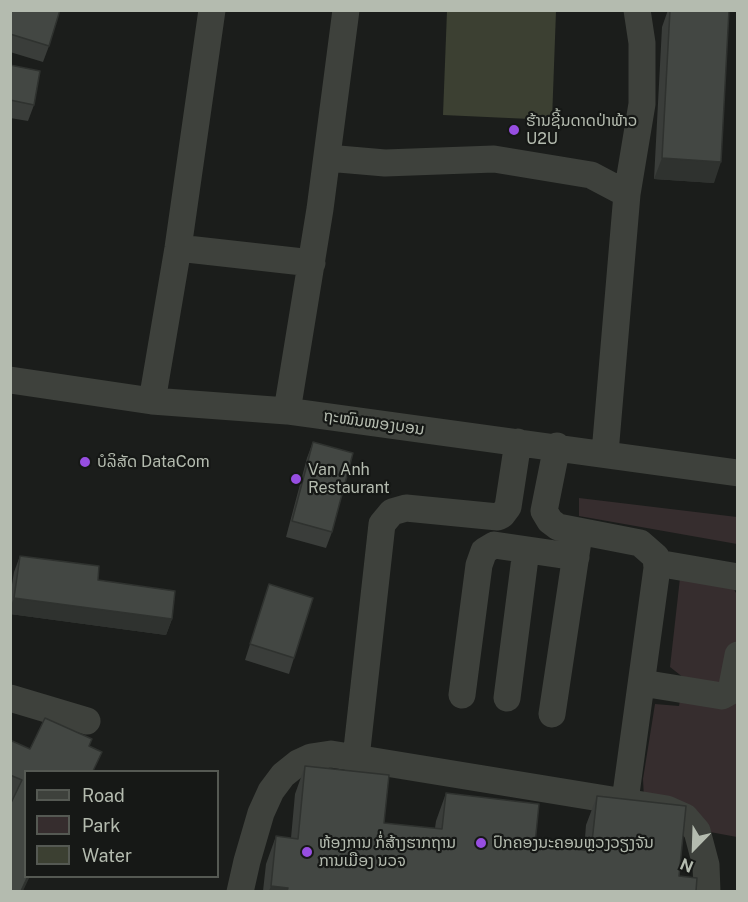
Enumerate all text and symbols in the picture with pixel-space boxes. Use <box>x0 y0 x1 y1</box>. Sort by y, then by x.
place label: ຮ້ານຊີ້ນດາດປ່າພ້າວ U2U <box>526 111 637 149</box>
marker: ຮ້ານຊີ້ນດາດປ່າພ້າວ U2U <box>507 123 521 137</box>
street label: ຖະໜົນໜອງບອນ <box>322 406 426 440</box>
place label: ບໍລິສັດ DataCom <box>97 452 210 472</box>
marker: ບໍລິສັດ DataCom <box>78 455 92 469</box>
place label: Van Anh Restaurant <box>308 460 390 498</box>
marker: Van Anh Restaurant <box>289 472 303 486</box>
legend <box>24 770 219 878</box>
text: Road <box>82 785 125 806</box>
text: Park <box>82 815 120 836</box>
north arrow <box>664 818 724 878</box>
place label: ຫ້ອງການ ກໍ່ສ້າງຮາກຖານ ການເມືອງ ນວຈ <box>319 833 456 871</box>
place label: ປົກຄອງນະຄອນຫຼວງວຽງຈັນ <box>493 833 654 853</box>
marker: ປົກຄອງນະຄອນຫຼວງວຽງຈັນ <box>474 836 488 850</box>
text: Water <box>82 845 132 866</box>
marker: ຫ້ອງການ ກໍ່ສ້າງຮາກຖານ ການເມືອງ ນວຈ <box>300 845 314 859</box>
text: N <box>677 854 696 876</box>

